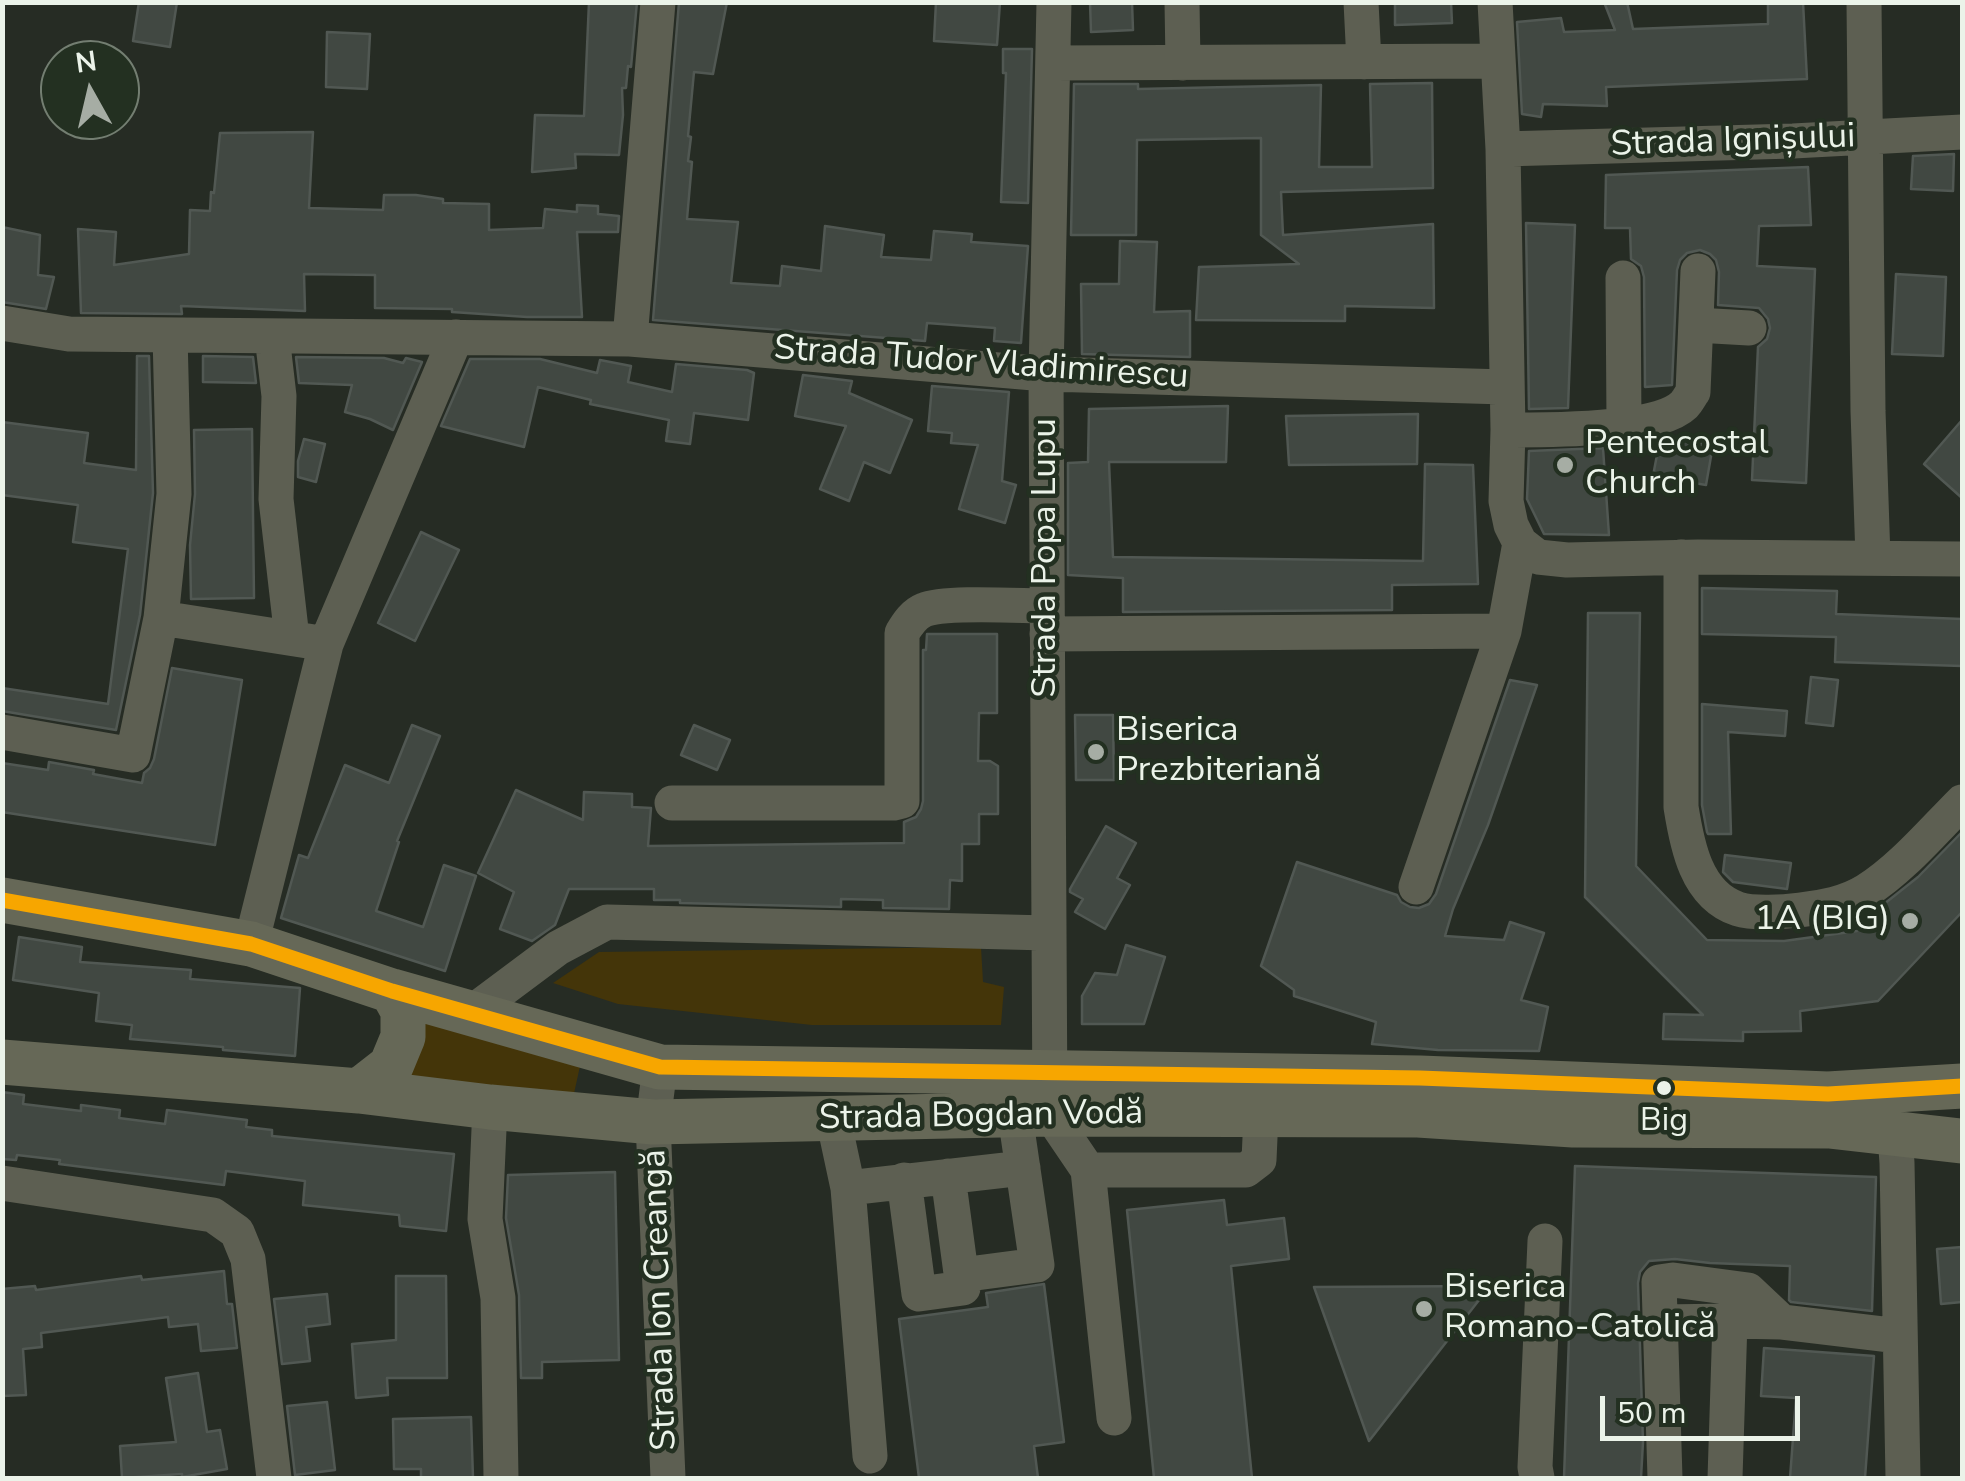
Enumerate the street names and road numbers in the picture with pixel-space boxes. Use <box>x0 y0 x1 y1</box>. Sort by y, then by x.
street label: Strada Ignișului <box>1610 117 1856 167</box>
street label: Strada Tudor Vladimirescu <box>772 329 1190 399</box>
street label: Strada Popa Lupu <box>1026 418 1068 698</box>
street label: Strada Bogdan Vodă <box>818 1093 1144 1141</box>
street label: Strada Ion Creangă <box>635 1148 687 1452</box>

